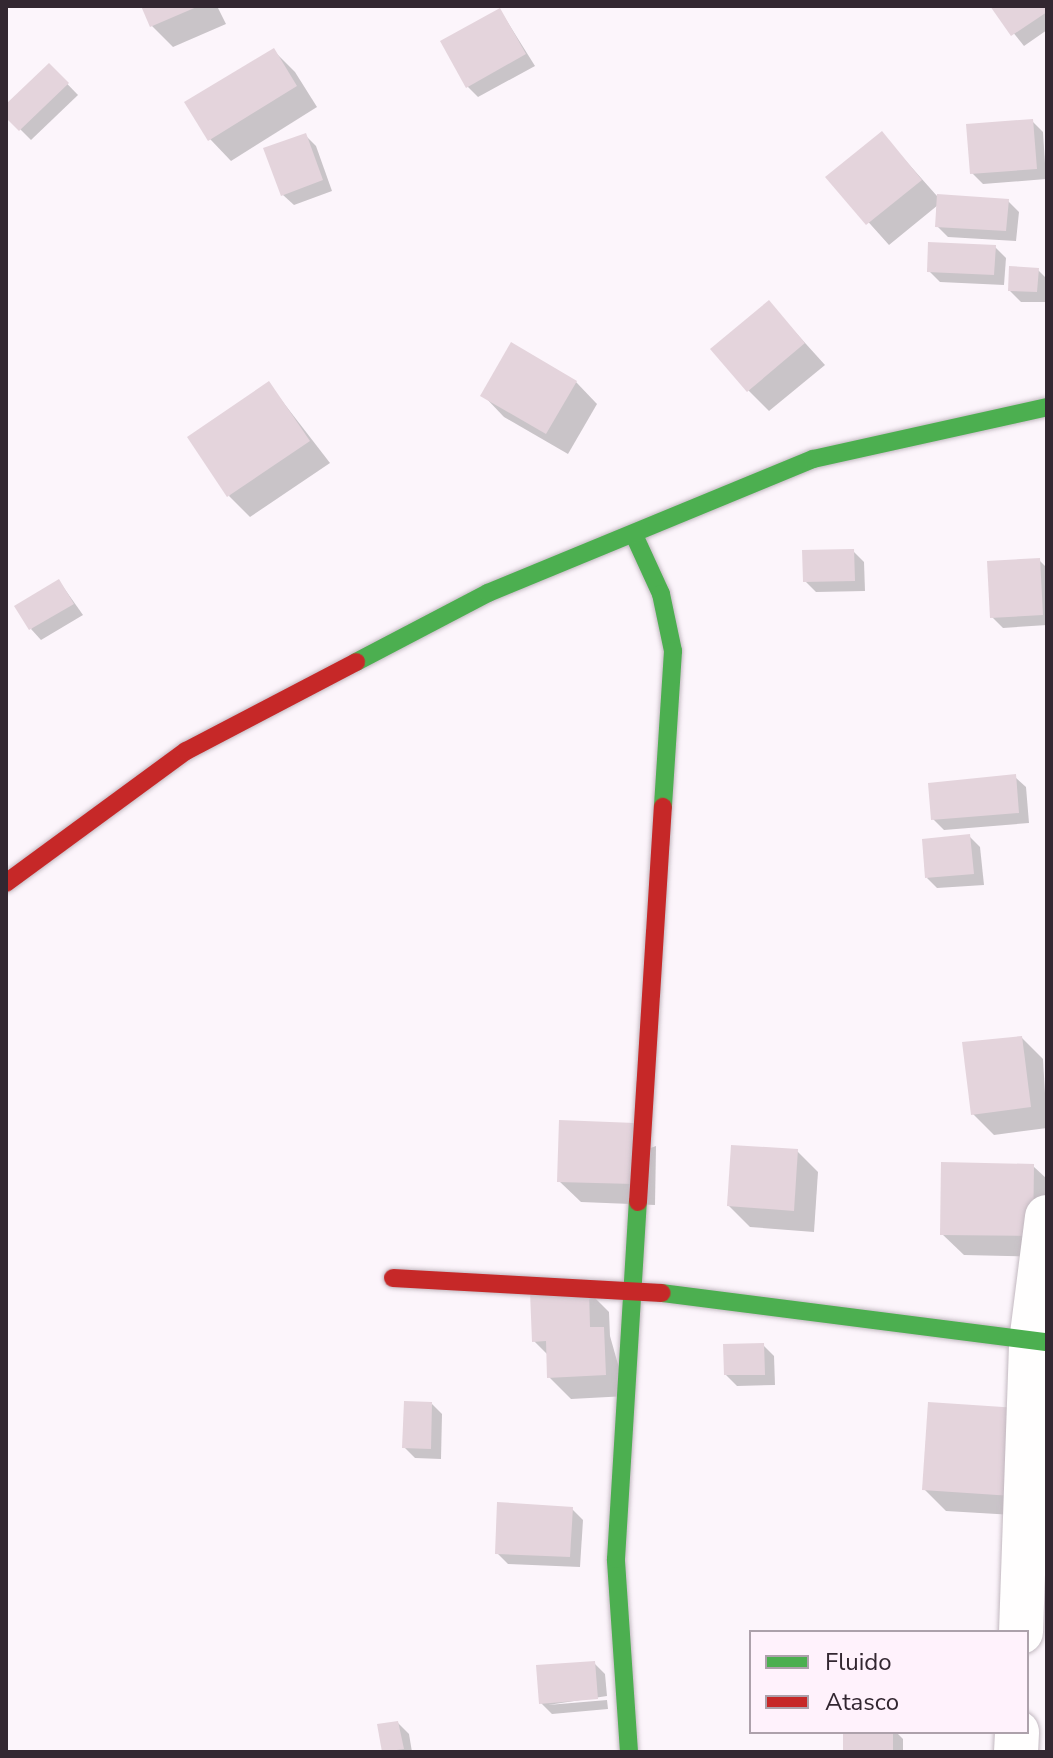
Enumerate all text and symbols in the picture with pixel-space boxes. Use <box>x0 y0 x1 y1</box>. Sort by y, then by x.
legend <box>749 1630 1029 1734</box>
text: Fluido <box>825 1646 892 1678</box>
text: Atasco <box>825 1686 899 1718</box>

